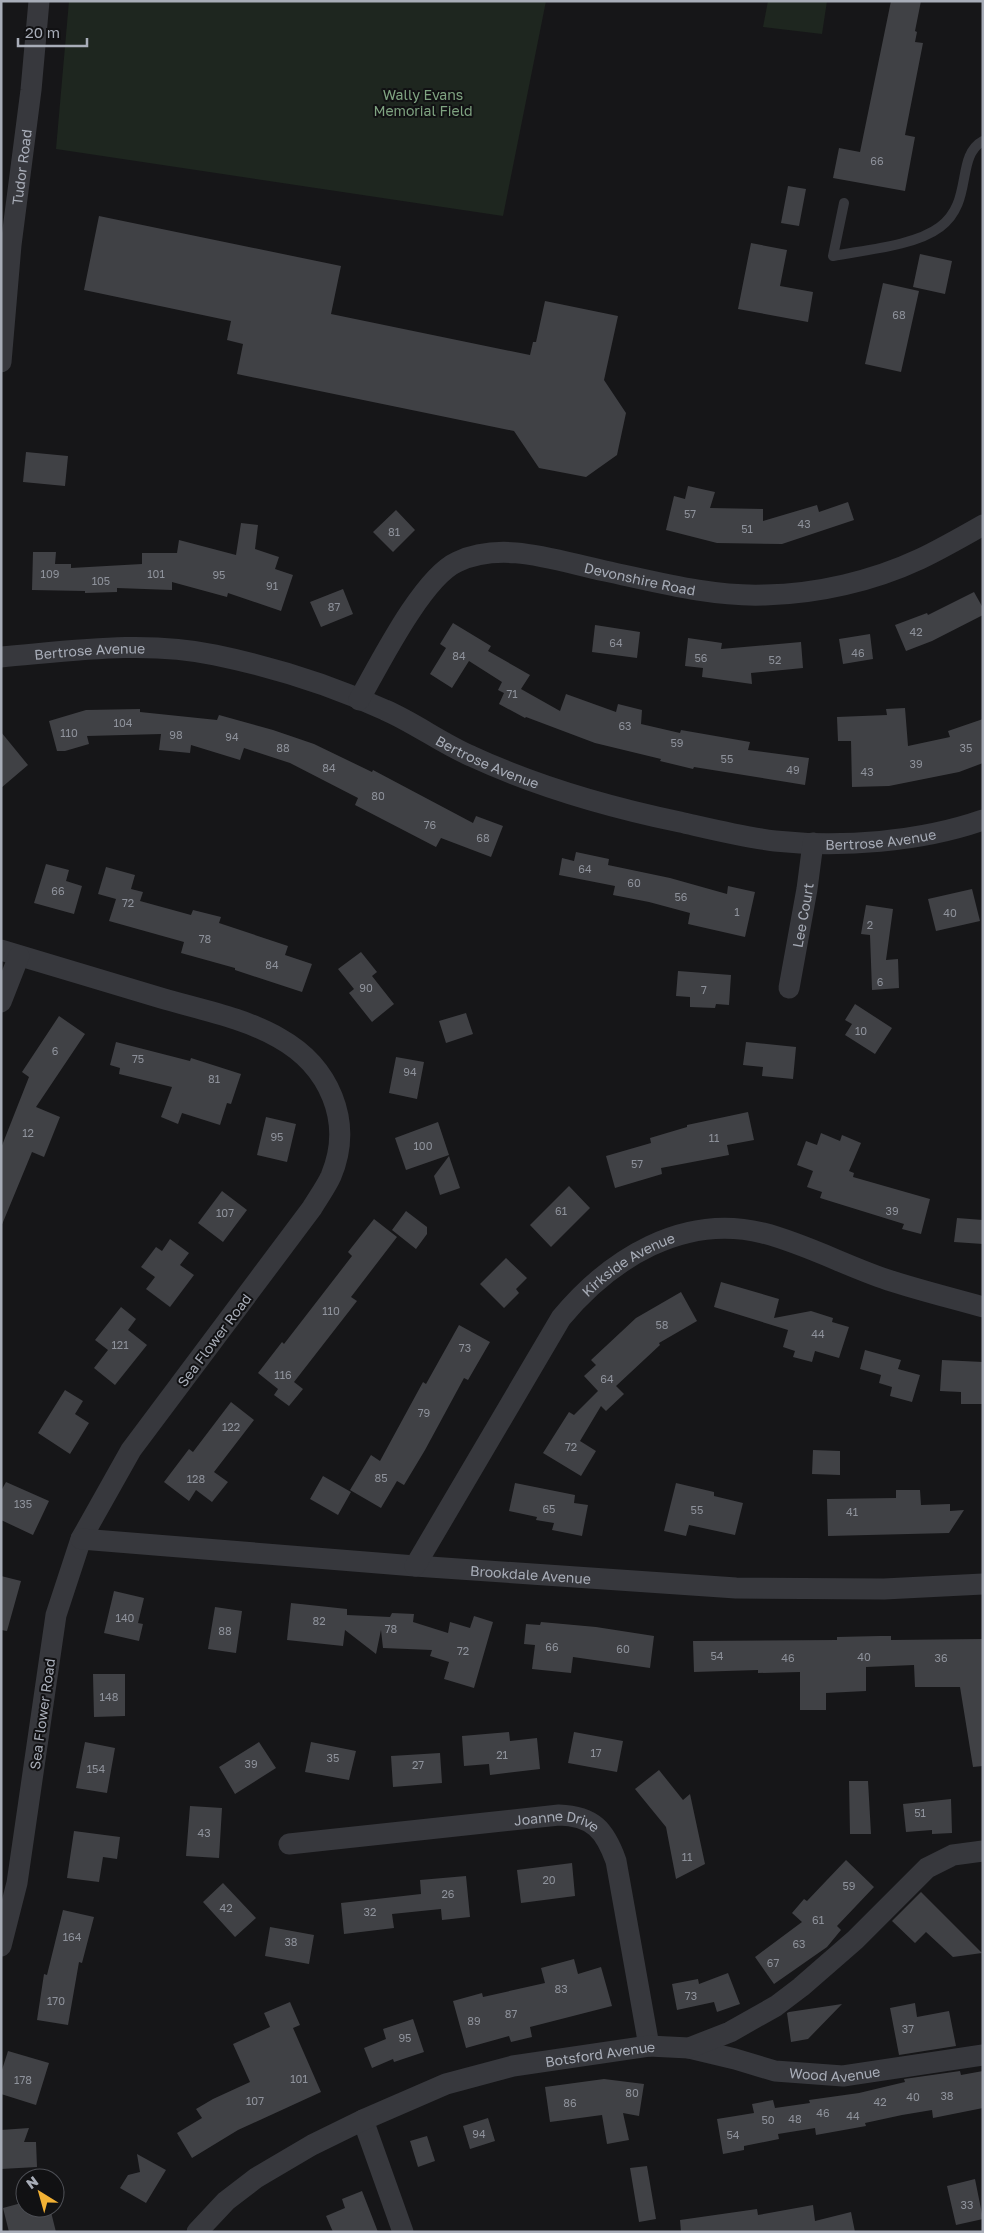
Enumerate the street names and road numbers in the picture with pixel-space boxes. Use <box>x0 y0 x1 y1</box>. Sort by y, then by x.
street label: Tudor Road <box>8 128 34 206</box>
street label: Devonshire Road <box>583 558 697 598</box>
street label: Bertrose Avenue <box>33 639 145 662</box>
street label: Bertrose Avenue <box>433 731 542 791</box>
street label: Bertrose Avenue <box>825 825 937 852</box>
street label: Lee Court <box>788 882 816 949</box>
street label: Kirkside Avenue <box>578 1228 677 1300</box>
street label: Sea Flower Road <box>174 1290 254 1390</box>
street label: Brookdale Avenue <box>470 1561 592 1587</box>
street label: Sea Flower Road <box>26 1657 58 1771</box>
street label: Joanne Drive <box>513 1806 604 1835</box>
street label: Botsford Avenue <box>544 2037 656 2070</box>
street label: Wood Avenue <box>789 2062 881 2085</box>

